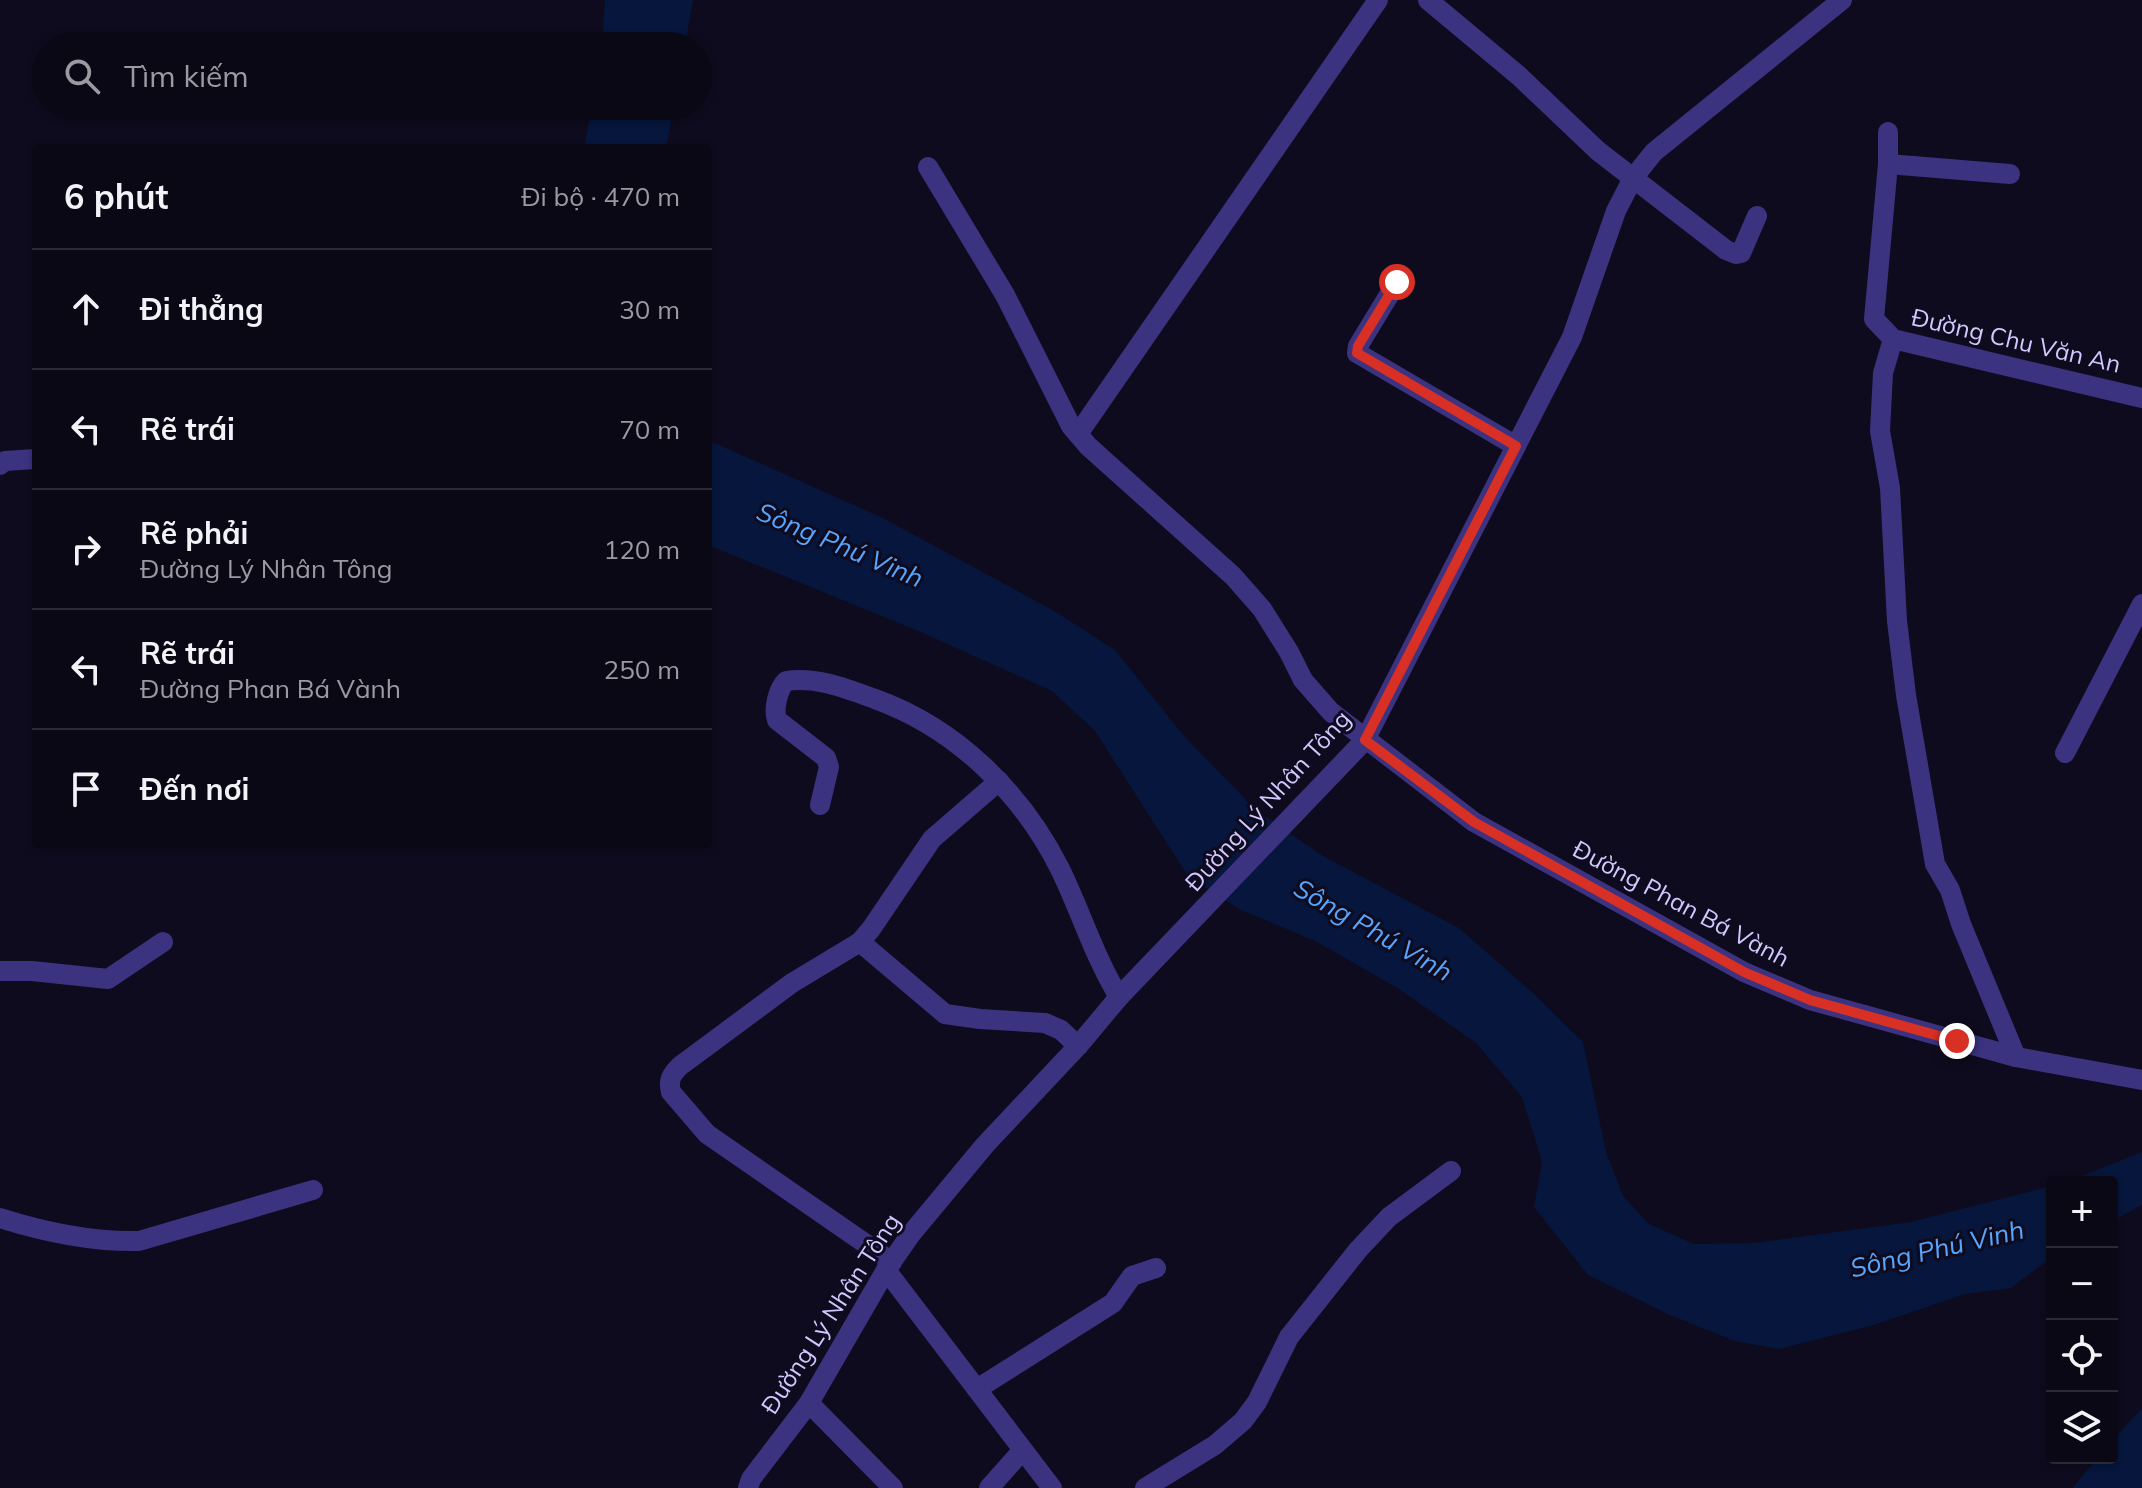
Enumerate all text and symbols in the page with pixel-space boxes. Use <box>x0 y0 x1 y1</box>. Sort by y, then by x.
search box <box>32 32 712 120</box>
icon: search <box>60 54 104 98</box>
text: Tìm kiếm <box>124 57 249 95</box>
text: 6 phút <box>64 175 168 218</box>
text: Đi bộ · 470 m <box>521 180 680 213</box>
route start <box>1379 264 1415 300</box>
icon: ahead <box>64 287 108 331</box>
text: Đi thẳng <box>140 290 264 328</box>
text: 30 m <box>619 293 680 326</box>
street label: Đường Chu Văn An <box>1909 301 2124 379</box>
icon: left <box>64 407 108 451</box>
text: Rẽ trái <box>140 410 235 448</box>
text: 70 m <box>619 413 680 446</box>
water label: Sông Phú Vinh <box>752 495 928 594</box>
text: Rẽ phải <box>140 514 248 552</box>
icon: right <box>64 527 108 571</box>
text: 120 m <box>604 533 680 566</box>
text: Đường Lý Nhân Tông <box>140 552 392 585</box>
text: Rẽ trái <box>140 634 235 672</box>
icon: left <box>64 647 108 691</box>
text: 250 m <box>604 653 680 686</box>
text: Đường Phan Bá Vành <box>140 672 401 705</box>
street label: Đường Lý Nhân Tông <box>1178 704 1356 897</box>
icon: arrive <box>64 767 108 811</box>
text: Đến nơi <box>140 770 249 808</box>
street label: Đường Phan Bá Vành <box>1568 833 1795 973</box>
water label: Sông Phú Vinh <box>1288 871 1458 988</box>
route end <box>1939 1023 1975 1059</box>
map controls <box>2046 1176 2118 1464</box>
button: + <box>2046 1176 2118 1248</box>
street label: Đường Lý Nhân Tông <box>754 1208 906 1419</box>
water label: Sông Phú Vinh <box>1847 1212 2027 1285</box>
button: − <box>2046 1248 2118 1320</box>
button: locate <box>2046 1320 2118 1392</box>
button: layers <box>2046 1392 2118 1464</box>

